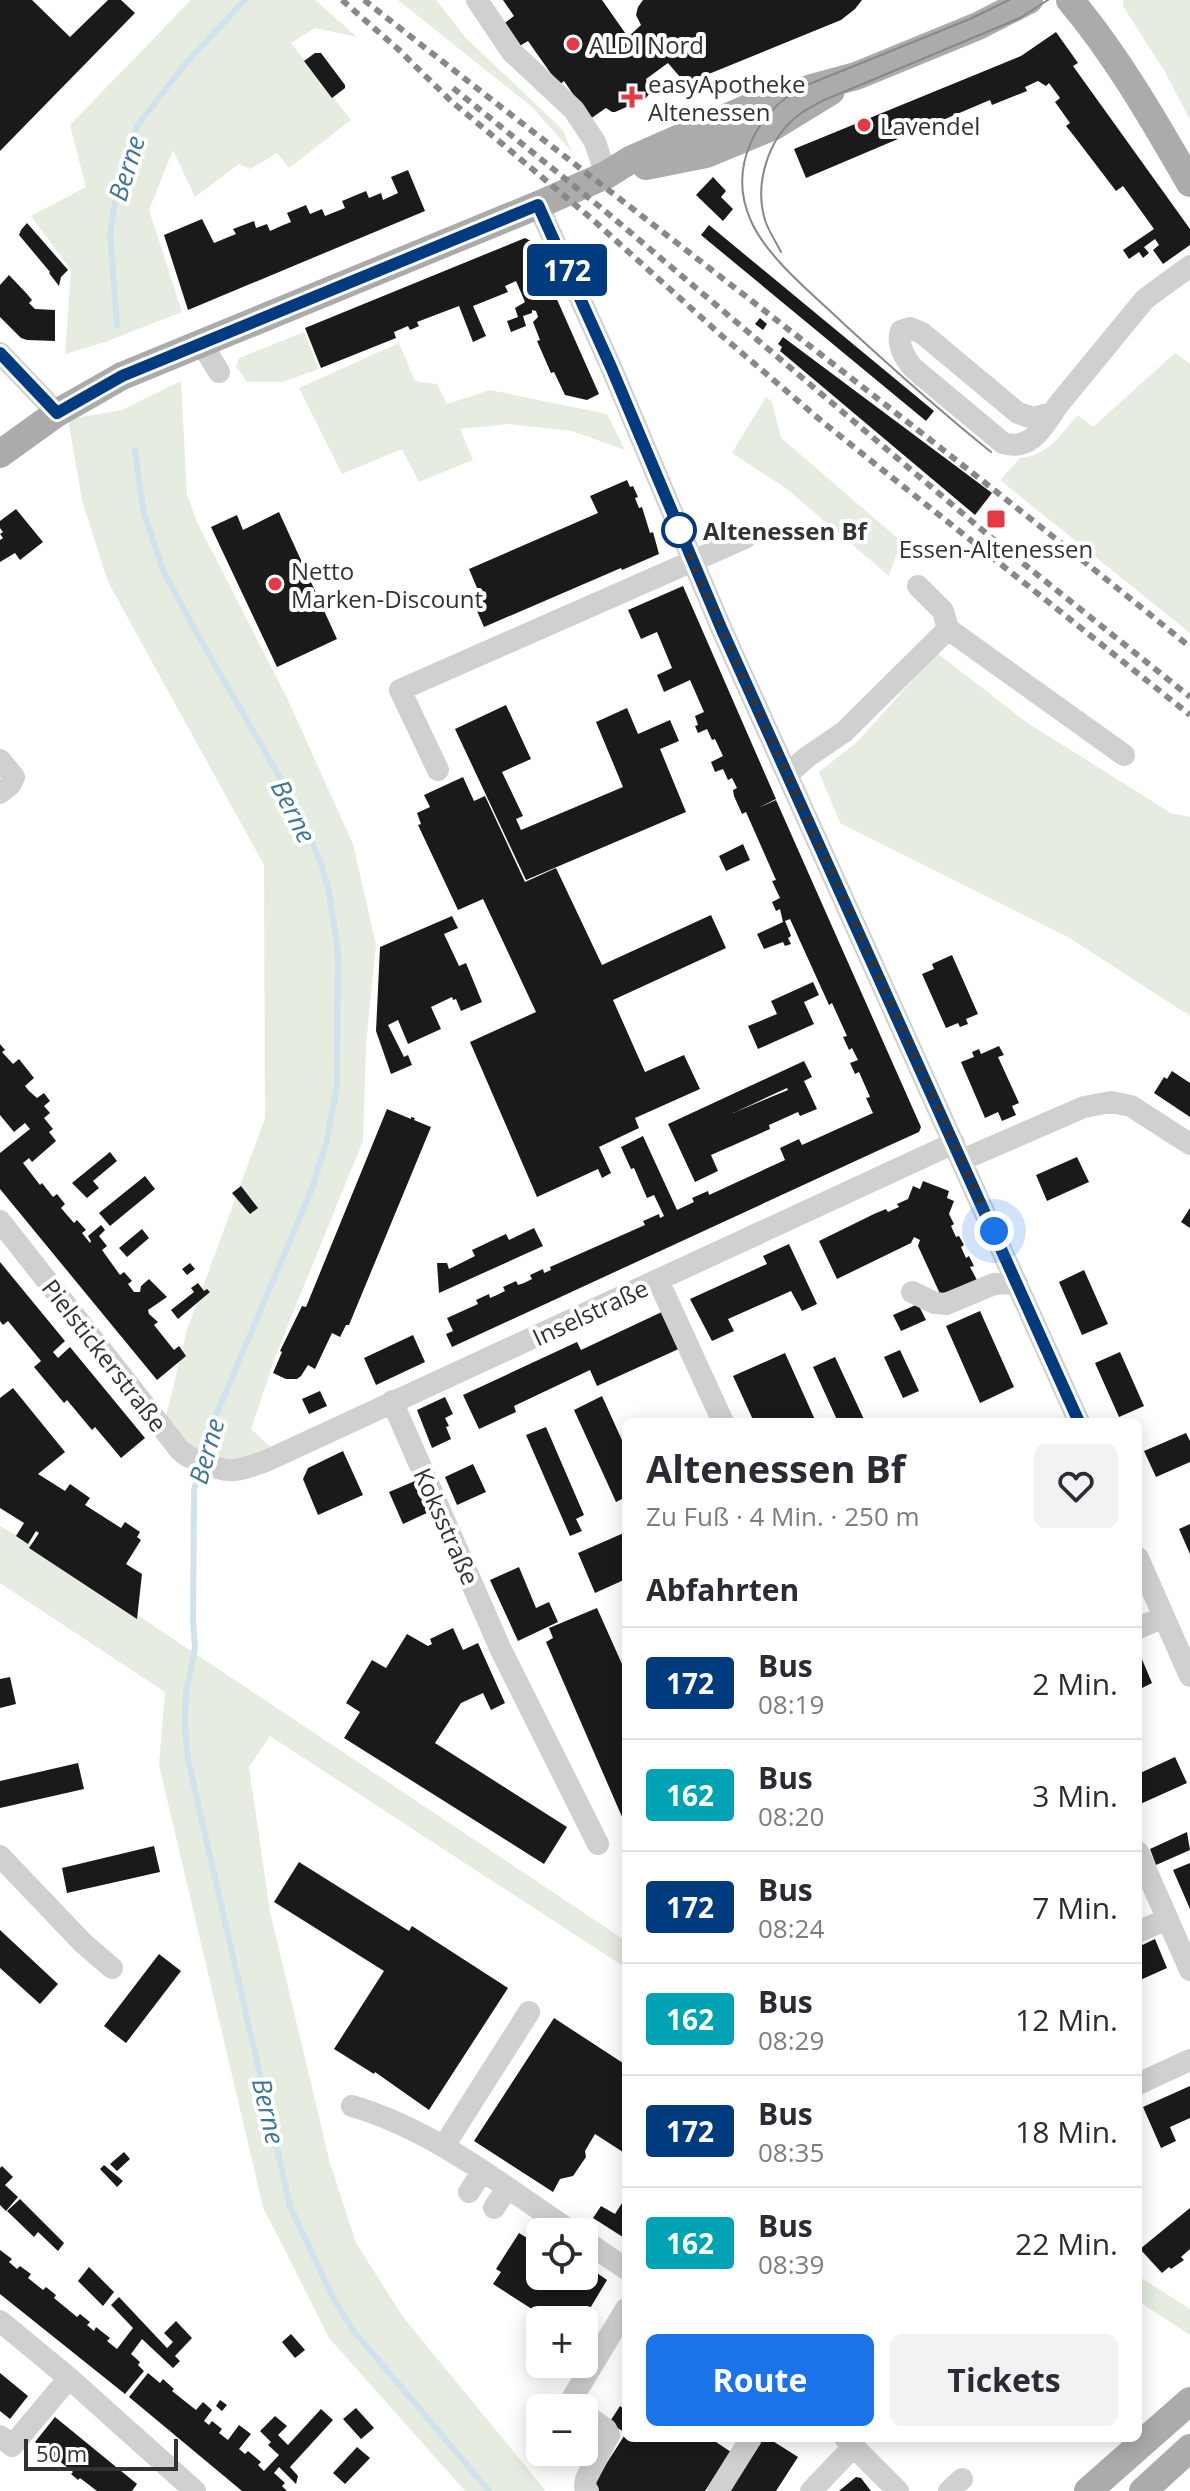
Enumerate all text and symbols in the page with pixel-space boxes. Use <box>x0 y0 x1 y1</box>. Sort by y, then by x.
place label: ALDI Nord <box>589 28 704 61</box>
marker: ALDI Nord <box>564 35 582 53</box>
place label: easyApotheke Altenessen <box>648 67 805 128</box>
marker: easyApotheke Altenessen <box>623 88 641 106</box>
place label: Lavendel <box>880 109 980 142</box>
marker: Lavendel <box>855 116 873 134</box>
water label: Berne <box>99 131 153 205</box>
line badge: 172 <box>521 244 613 296</box>
text: 172 <box>543 251 591 289</box>
marker: Essen-Altenessen <box>985 508 1007 530</box>
marker: Altenessen Bf <box>662 513 696 547</box>
place label: Altenessen Bf <box>703 514 869 547</box>
place label: Essen-Altenessen <box>899 532 1093 565</box>
place label: Netto Marken-Discount <box>291 554 483 615</box>
marker: Netto Marken-Discount <box>266 575 284 593</box>
water label: Berne <box>263 773 325 849</box>
your location <box>974 1211 1014 1251</box>
street label: Inselstraße <box>527 1271 653 1353</box>
street label: Pielstickerstraße <box>35 1272 175 1438</box>
water label: Berne <box>179 1414 233 1488</box>
text: Altenessen Bf <box>646 1442 906 1494</box>
button: heart <box>1034 1444 1118 1528</box>
street label: Koksstraße <box>407 1462 487 1590</box>
text: Zu Fuß · 4 Min. · 250 m <box>646 1498 920 1534</box>
text: Abfahrten <box>646 1569 799 1610</box>
text: Bus <box>758 1645 813 1686</box>
text: 2 Min. <box>1032 1663 1118 1704</box>
text: 172 <box>666 1664 714 1702</box>
text: 08:19 <box>758 1686 824 1722</box>
text: Bus <box>758 1757 813 1798</box>
text: 3 Min. <box>1032 1775 1118 1816</box>
text: 162 <box>666 1776 714 1814</box>
text: 08:20 <box>758 1798 824 1834</box>
text: Bus <box>758 1869 813 1910</box>
text: 7 Min. <box>1032 1887 1118 1928</box>
text: 172 <box>666 1888 714 1926</box>
text: 08:24 <box>758 1910 824 1946</box>
text: Bus <box>758 1981 813 2022</box>
text: 12 Min. <box>1015 1999 1118 2040</box>
text: 162 <box>666 2000 714 2038</box>
text: 08:29 <box>758 2022 824 2058</box>
water label: Berne <box>244 2074 294 2148</box>
text: Bus <box>758 2093 813 2134</box>
text: 18 Min. <box>1015 2111 1118 2152</box>
text: 172 <box>666 2112 714 2150</box>
text: 08:35 <box>758 2134 824 2170</box>
text: Bus <box>758 2205 813 2246</box>
map controls <box>526 2218 598 2466</box>
button: locate <box>526 2218 598 2290</box>
text: 22 Min. <box>1015 2223 1118 2264</box>
text: 162 <box>666 2224 714 2262</box>
text: 08:39 <box>758 2246 824 2282</box>
button: + <box>526 2306 598 2378</box>
button: Route <box>646 2334 874 2426</box>
button: Tickets <box>890 2334 1118 2426</box>
button: − <box>526 2394 598 2466</box>
scale bar <box>24 2435 178 2471</box>
text: 50 m <box>36 2438 87 2468</box>

